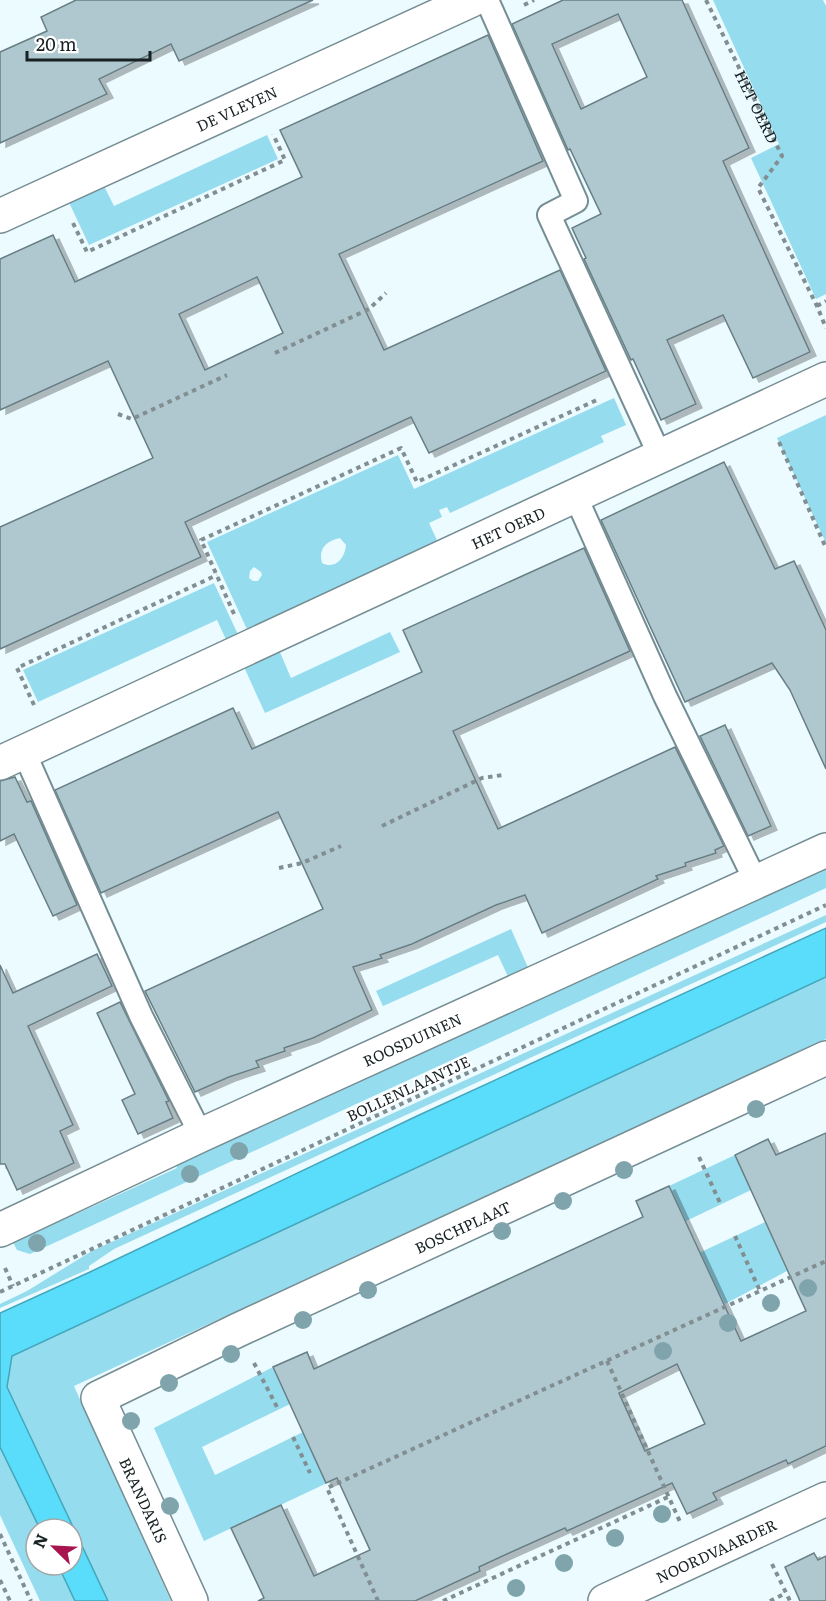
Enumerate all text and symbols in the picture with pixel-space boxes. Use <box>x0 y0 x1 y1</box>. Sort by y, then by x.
scale bar <box>27 24 150 62</box>
text: 20 m <box>36 30 77 57</box>
street label: HET OERD <box>730 65 785 147</box>
street label: DE VLEYEN <box>192 79 281 136</box>
street label: HET OERD <box>467 500 549 554</box>
street label: ROOSDUINEN <box>359 1006 465 1071</box>
street label: BOLLENLAANTJE <box>342 1049 474 1127</box>
street label: BOSCHPLAAT <box>410 1194 514 1258</box>
street label: BRANDARIS <box>114 1453 174 1547</box>
street label: NOORDVAARDER <box>651 1512 780 1588</box>
north arrow <box>24 1517 84 1577</box>
text: N <box>26 1529 53 1552</box>

